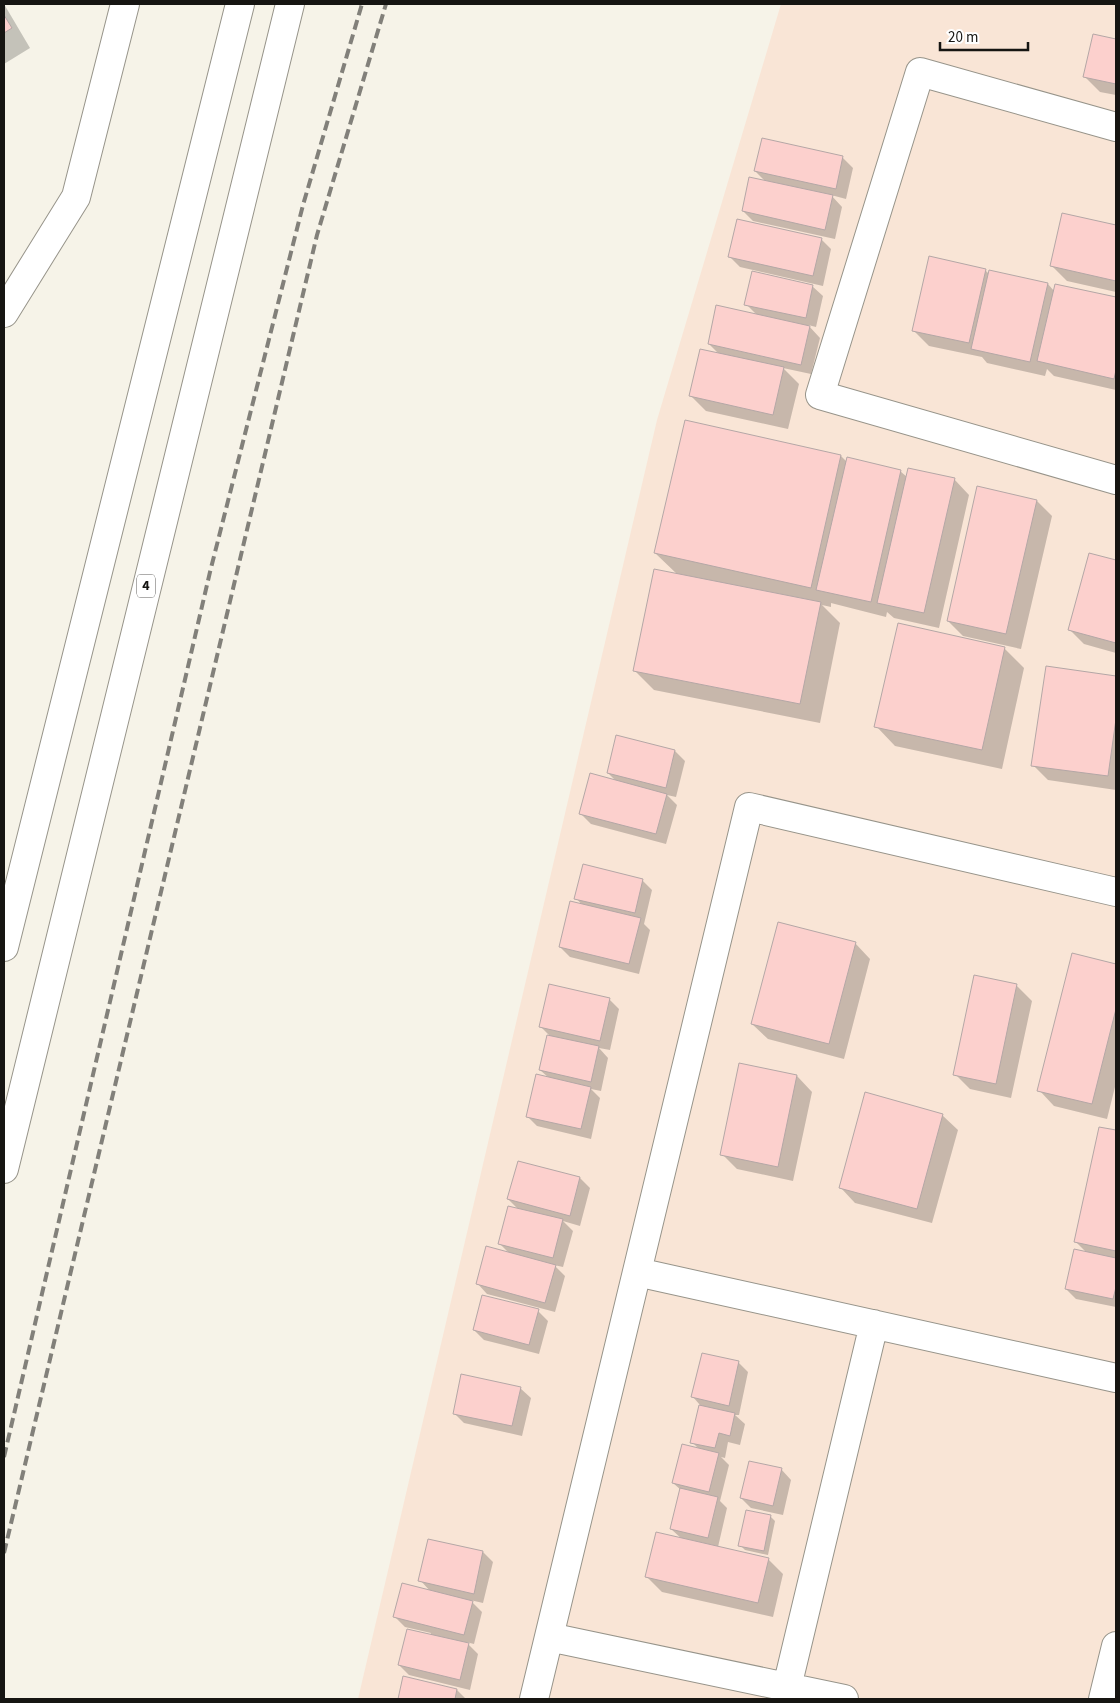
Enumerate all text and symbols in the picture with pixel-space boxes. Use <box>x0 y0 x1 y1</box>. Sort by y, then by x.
scale bar <box>940 20 1028 52</box>
text: 20 m <box>948 27 978 48</box>
road number: 4 <box>137 574 155 598</box>

